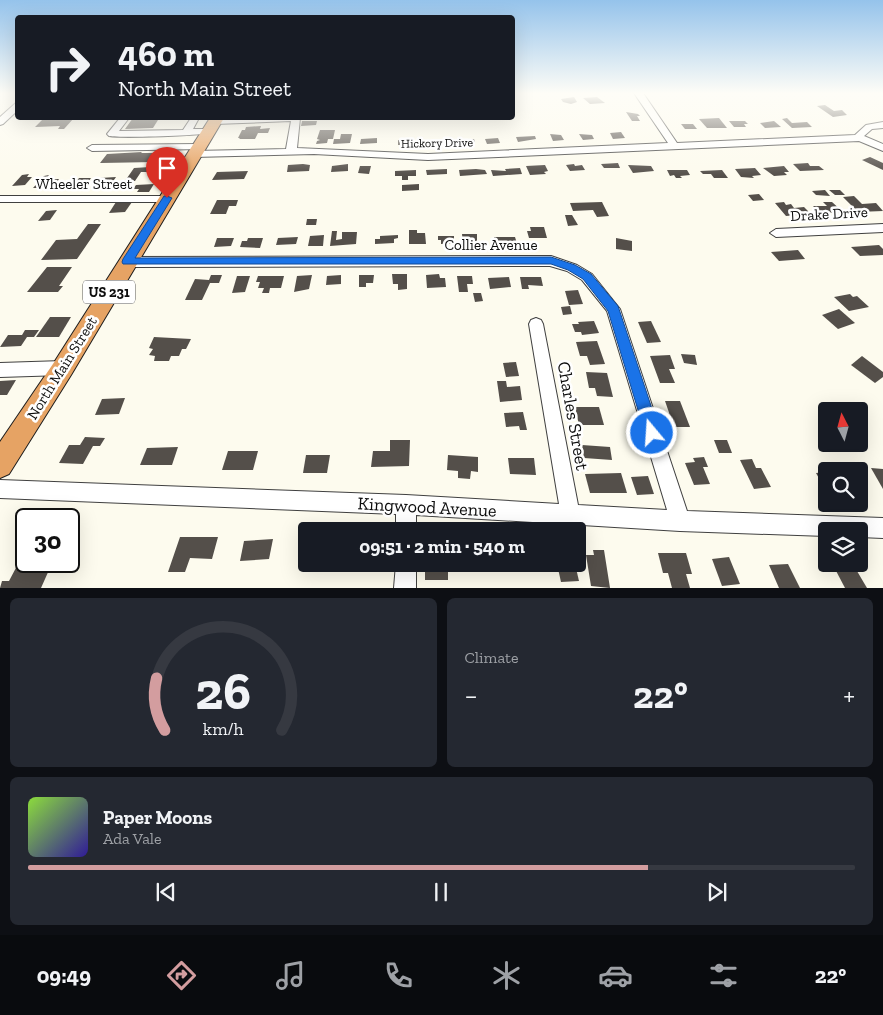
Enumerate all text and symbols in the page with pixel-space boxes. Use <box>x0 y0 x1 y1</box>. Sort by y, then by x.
text: 460 m <box>118 33 214 75</box>
icon: right <box>35 35 100 100</box>
text: North Main Street <box>118 75 291 102</box>
street label: Hickory Drive <box>401 135 473 151</box>
pin <box>146 147 188 198</box>
icon: arrive <box>153 154 181 182</box>
street label: Wheeler Street <box>36 175 133 193</box>
street label: Drake Drive <box>790 203 868 225</box>
street label: Collier Avenue <box>444 236 538 254</box>
road number: US 231 <box>83 280 135 304</box>
street label: North Main Street <box>23 313 101 423</box>
street label: Charles Street <box>553 360 593 473</box>
north arrow <box>818 402 868 452</box>
map controls <box>818 402 868 572</box>
position arrow <box>625 406 677 458</box>
button: search <box>818 462 868 512</box>
street label: Kingwood Avenue <box>357 492 497 522</box>
speed limit sign: 30 <box>15 508 80 573</box>
button: layers <box>818 522 868 572</box>
text: 09:51 · 2 min · 540 m <box>359 535 525 558</box>
text: Climate <box>465 648 519 667</box>
text: 26 <box>195 660 251 722</box>
text: 22° <box>633 672 688 718</box>
text: − <box>465 679 478 712</box>
text: + <box>843 679 855 712</box>
text: km/h <box>203 718 244 740</box>
text: Paper Moons <box>103 806 212 829</box>
text: Ada Vale <box>103 829 162 848</box>
icon: previous <box>152 878 180 906</box>
icon: pause <box>427 878 455 906</box>
icon: next <box>703 878 731 906</box>
icon: directions <box>164 958 199 993</box>
icon: music <box>273 958 308 993</box>
icon: phone <box>381 958 416 993</box>
icon: climate <box>489 958 524 993</box>
icon: car <box>598 958 633 993</box>
icon: filters <box>706 958 741 993</box>
text: 09:49 <box>37 962 91 989</box>
text: 22° <box>815 962 846 989</box>

